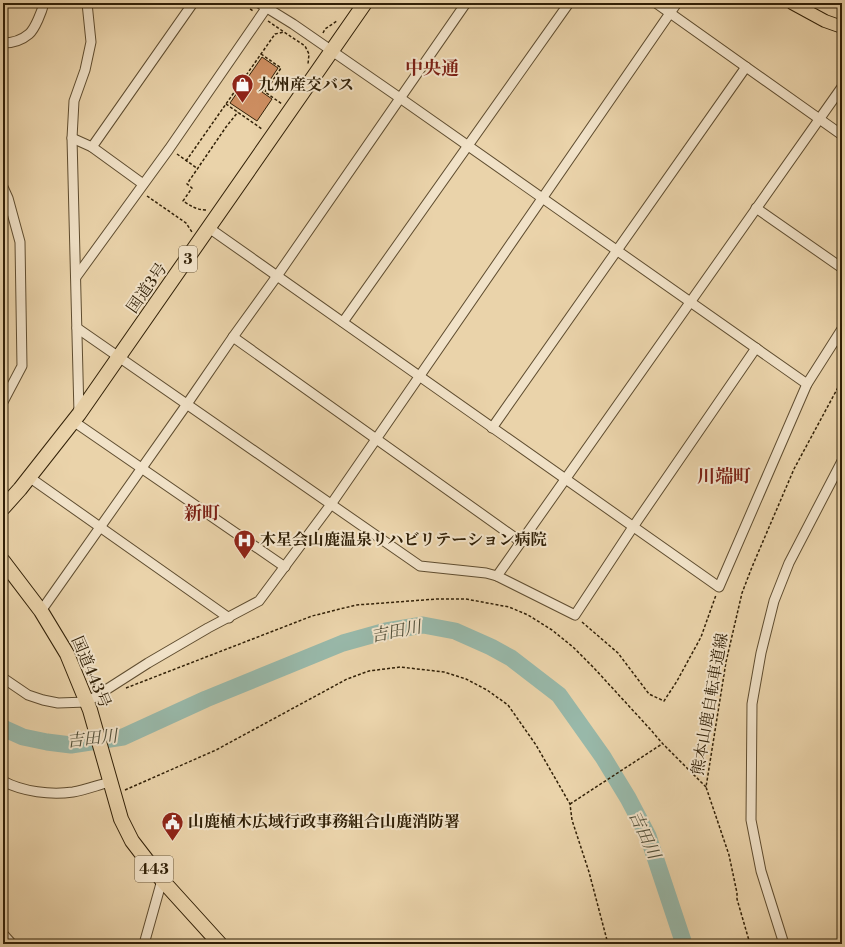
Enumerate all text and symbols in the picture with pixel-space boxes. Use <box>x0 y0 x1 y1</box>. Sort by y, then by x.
district label: 中央通 <box>405 57 459 80</box>
shop icon: 九州産交バス <box>229 72 255 105</box>
place label: 九州産交バス <box>258 75 354 95</box>
road number: 3 <box>179 246 197 272</box>
street label: 国道3号 <box>123 259 171 317</box>
district label: 川端町 <box>697 465 751 488</box>
district label: 新町 <box>184 502 220 525</box>
hospital icon: 木星会山鹿温泉リハビリテーション病院 <box>231 527 257 560</box>
place label: 木星会山鹿温泉リハビリテーション病院 <box>260 530 547 550</box>
water label: 吉田川 <box>369 616 425 648</box>
street label: 熊本山鹿自転車道線 <box>688 631 732 777</box>
street label: 国道443号 <box>67 633 115 711</box>
water label: 吉田川 <box>65 725 120 753</box>
water label: 吉田川 <box>623 807 666 865</box>
public building icon: 山鹿植木広域行政事務組合山鹿消防署 <box>160 809 186 842</box>
place label: 山鹿植木広域行政事務組合山鹿消防署 <box>188 812 460 832</box>
road number: 443 <box>135 856 173 882</box>

